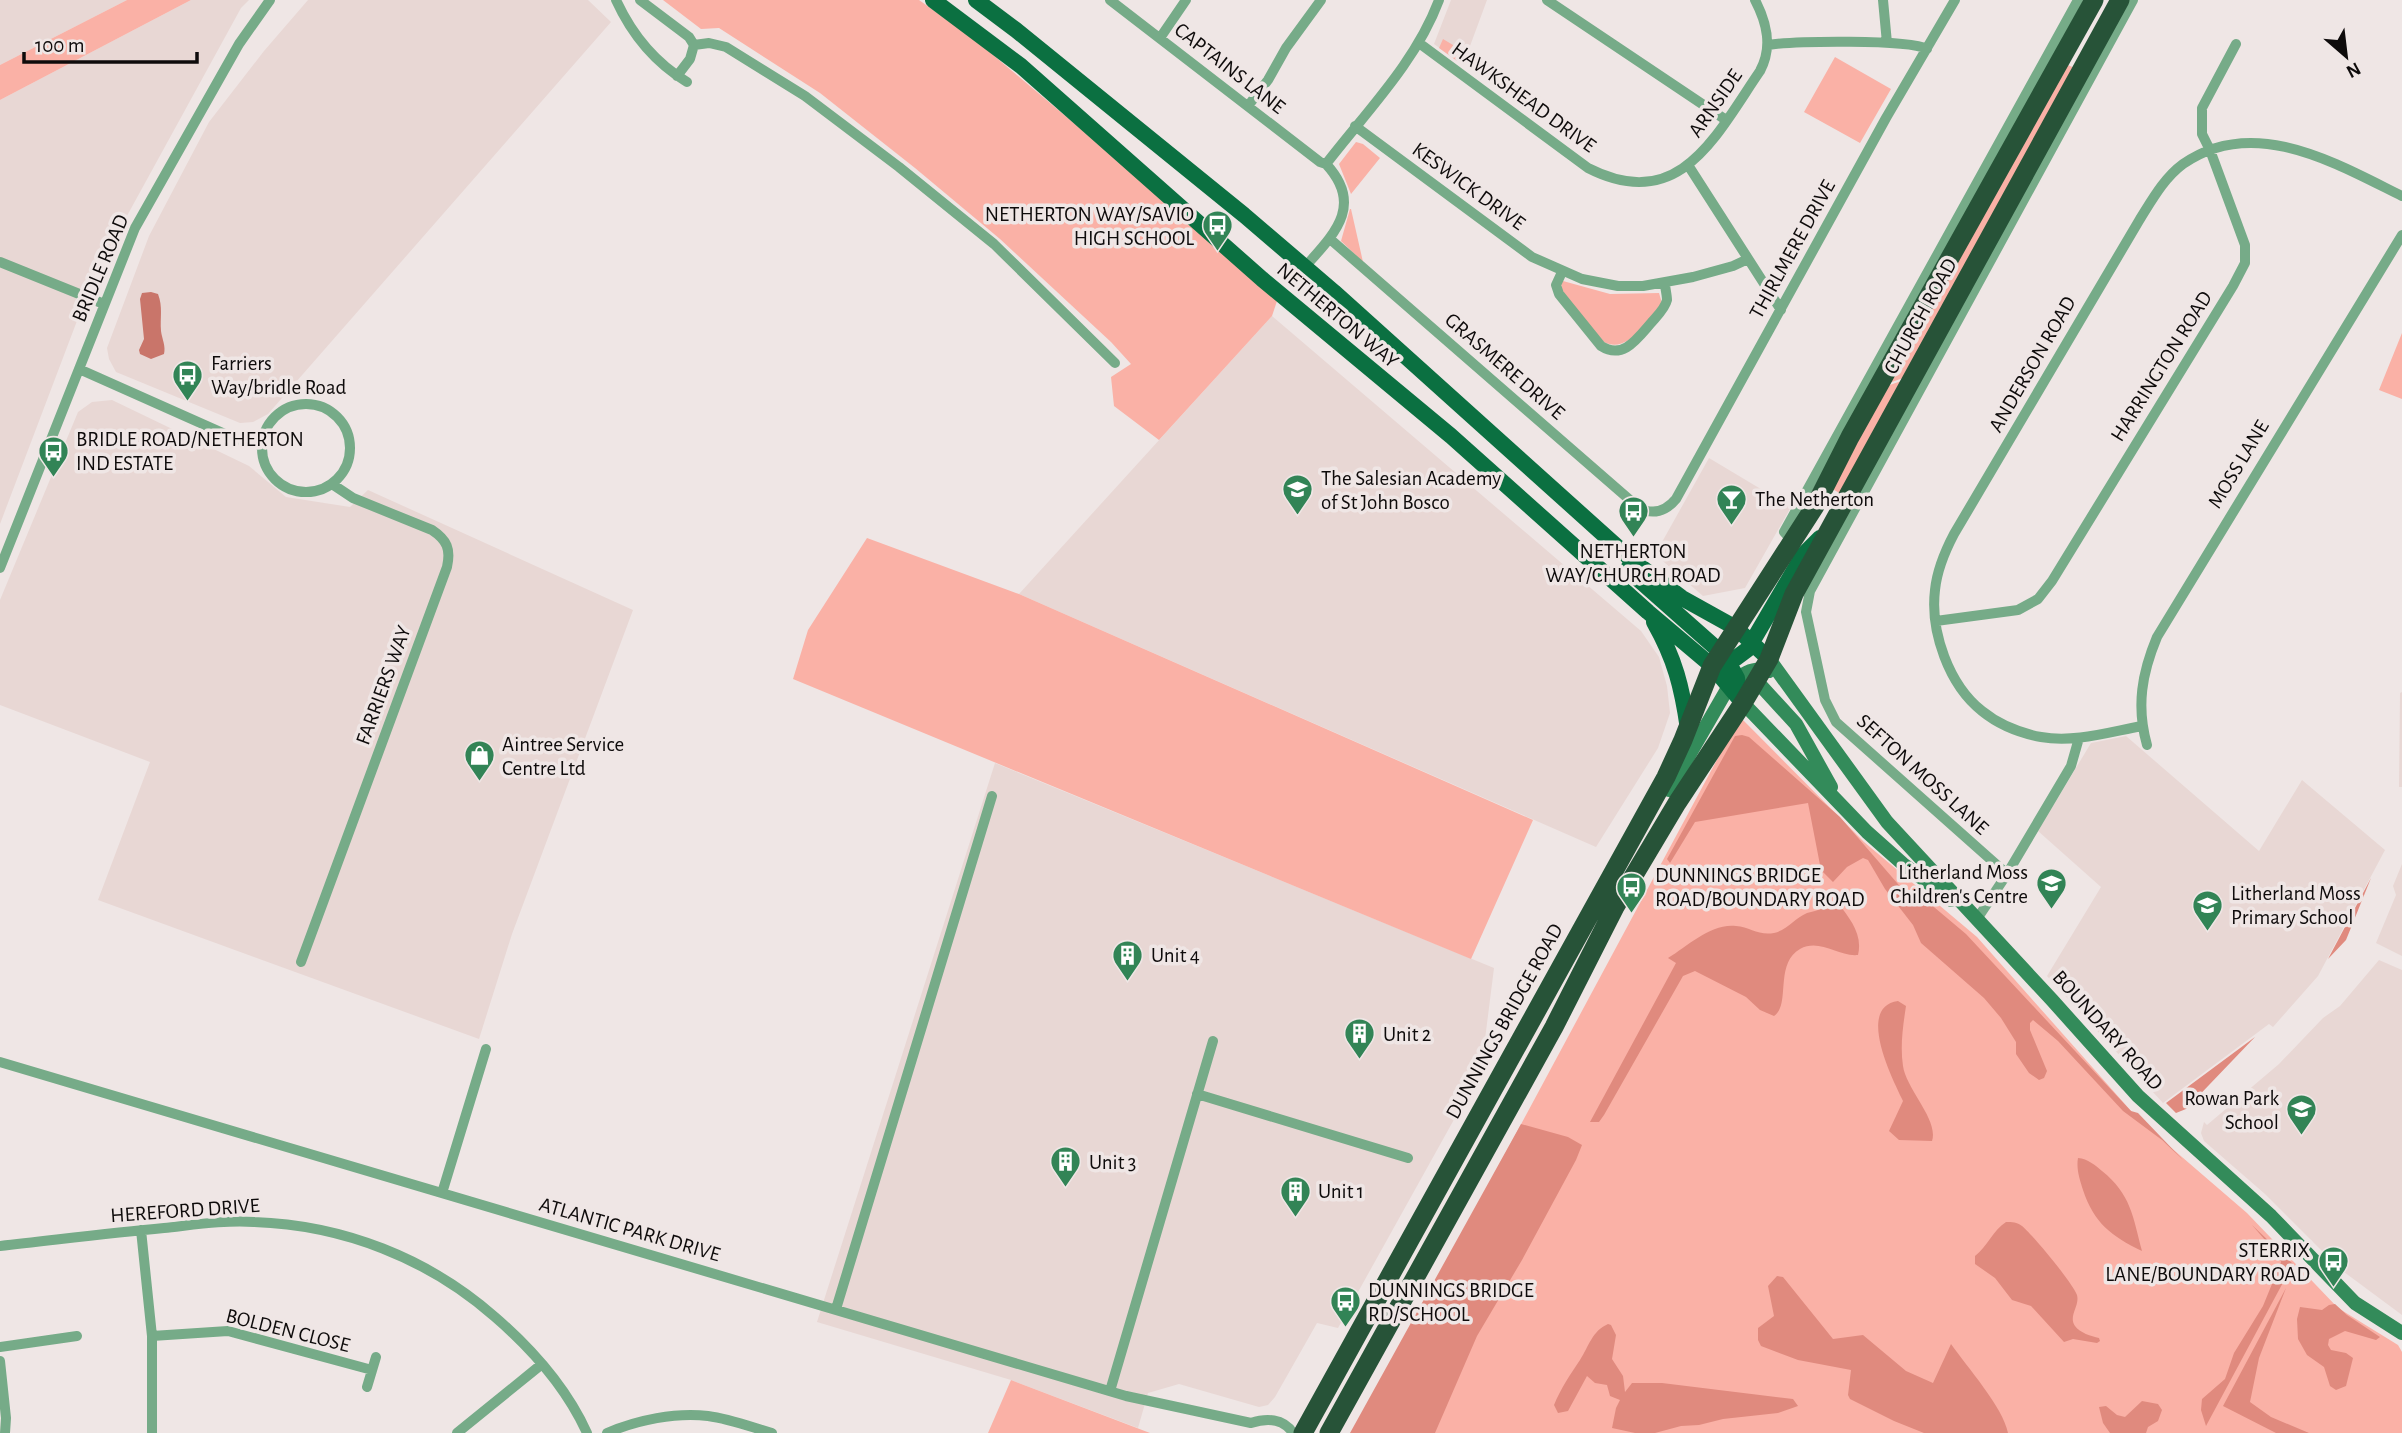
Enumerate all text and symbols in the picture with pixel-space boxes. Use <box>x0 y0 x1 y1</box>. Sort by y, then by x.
street label: CAPTAINS LANE <box>1170 19 1289 118</box>
scale bar <box>24 21 198 65</box>
north arrow <box>2311 21 2381 91</box>
text: 100 m <box>35 35 85 56</box>
street label: HAWKSHEAD DRIVE <box>1448 38 1600 157</box>
text: N <box>2343 58 2364 81</box>
street label: ARNSIDE <box>1685 66 1746 141</box>
street label: KESWICK DRIVE <box>1408 139 1529 234</box>
street label: THIRLMERE DRIVE <box>1746 176 1839 322</box>
place label: NETHERTON WAY/SAVIO HIGH SCHOOL <box>985 204 1194 249</box>
bus stop icon: NETHERTON WAY/SAVIO HIGH SCHOOL <box>1200 209 1234 253</box>
street label: BRIDLE ROAD <box>68 211 133 325</box>
street label: CHURCH ROAD <box>1880 255 1961 378</box>
street label: NETHERTON WAY <box>1273 259 1402 372</box>
street label: HARRINGTON ROAD <box>2107 287 2216 445</box>
street label: ANDERSON ROAD <box>1985 293 2080 436</box>
street label: GRASMERE DRIVE <box>1441 309 1568 424</box>
place label: Farriers Way/bridle Road <box>211 353 347 398</box>
bus stop icon: Farriers Way/bridle Road <box>171 358 205 402</box>
street label: MOSS LANE <box>2204 417 2273 512</box>
place label: BRIDLE ROAD/NETHERTON IND ESTATE <box>76 429 304 474</box>
bus stop icon: BRIDLE ROAD/NETHERTON IND ESTATE <box>36 434 70 478</box>
place label: The Salesian Academy of St John Bosco <box>1321 468 1501 513</box>
school or university icon: The Salesian Academy of St John Bosco <box>1281 473 1315 517</box>
bar icon: The Netherton <box>1715 482 1749 526</box>
place label: The Netherton <box>1755 489 1874 510</box>
bus stop icon: NETHERTON WAY/CHURCH ROAD <box>1616 494 1650 538</box>
place label: NETHERTON WAY/CHURCH ROAD <box>1545 541 1721 586</box>
street label: FARRIERS WAY <box>352 623 415 748</box>
street label: SEFTON MOSS LANE <box>1853 710 1992 839</box>
place label: Aintree Service Centre Ltd <box>502 734 624 779</box>
shop icon: Aintree Service Centre Ltd <box>462 739 496 783</box>
place label: Litherland Moss Children's Centre <box>1890 862 2028 907</box>
place label: DUNNINGS BRIDGE ROAD/BOUNDARY ROAD <box>1655 865 1865 910</box>
school or university icon: Litherland Moss Children's Centre <box>2034 867 2068 911</box>
bus stop icon: DUNNINGS BRIDGE ROAD/BOUNDARY ROAD <box>1615 870 1649 914</box>
place label: Litherland Moss Primary School <box>2231 883 2361 928</box>
school or university icon: Litherland Moss Primary School <box>2191 888 2225 932</box>
street label: DUNNINGS BRIDGE ROAD <box>1442 920 1567 1122</box>
building icon: Unit 4 <box>1111 938 1145 982</box>
place label: Unit 4 <box>1151 945 1200 966</box>
street label: BOUNDARY ROAD <box>2049 966 2167 1094</box>
building icon: Unit 2 <box>1343 1017 1377 1061</box>
place label: Unit 2 <box>1383 1024 1431 1045</box>
place label: Rowan Park School <box>2184 1088 2279 1133</box>
school or university icon: Rowan Park School <box>2285 1093 2319 1137</box>
building icon: Unit 3 <box>1049 1145 1083 1189</box>
place label: Unit 3 <box>1089 1152 1136 1173</box>
building icon: Unit 1 <box>1278 1174 1312 1218</box>
place label: Unit 1 <box>1318 1181 1364 1202</box>
street label: ATLANTIC PARK DRIVE <box>537 1194 723 1265</box>
street label: HEREFORD DRIVE <box>110 1195 261 1226</box>
place label: STERRIX LANE/BOUNDARY ROAD <box>2105 1240 2310 1285</box>
bus stop icon: STERRIX LANE/BOUNDARY ROAD <box>2316 1245 2350 1289</box>
place label: DUNNINGS BRIDGE RD/SCHOOL <box>1368 1280 1534 1325</box>
bus stop icon: DUNNINGS BRIDGE RD/SCHOOL <box>1328 1285 1362 1329</box>
street label: BOLDEN CLOSE <box>224 1305 352 1356</box>

